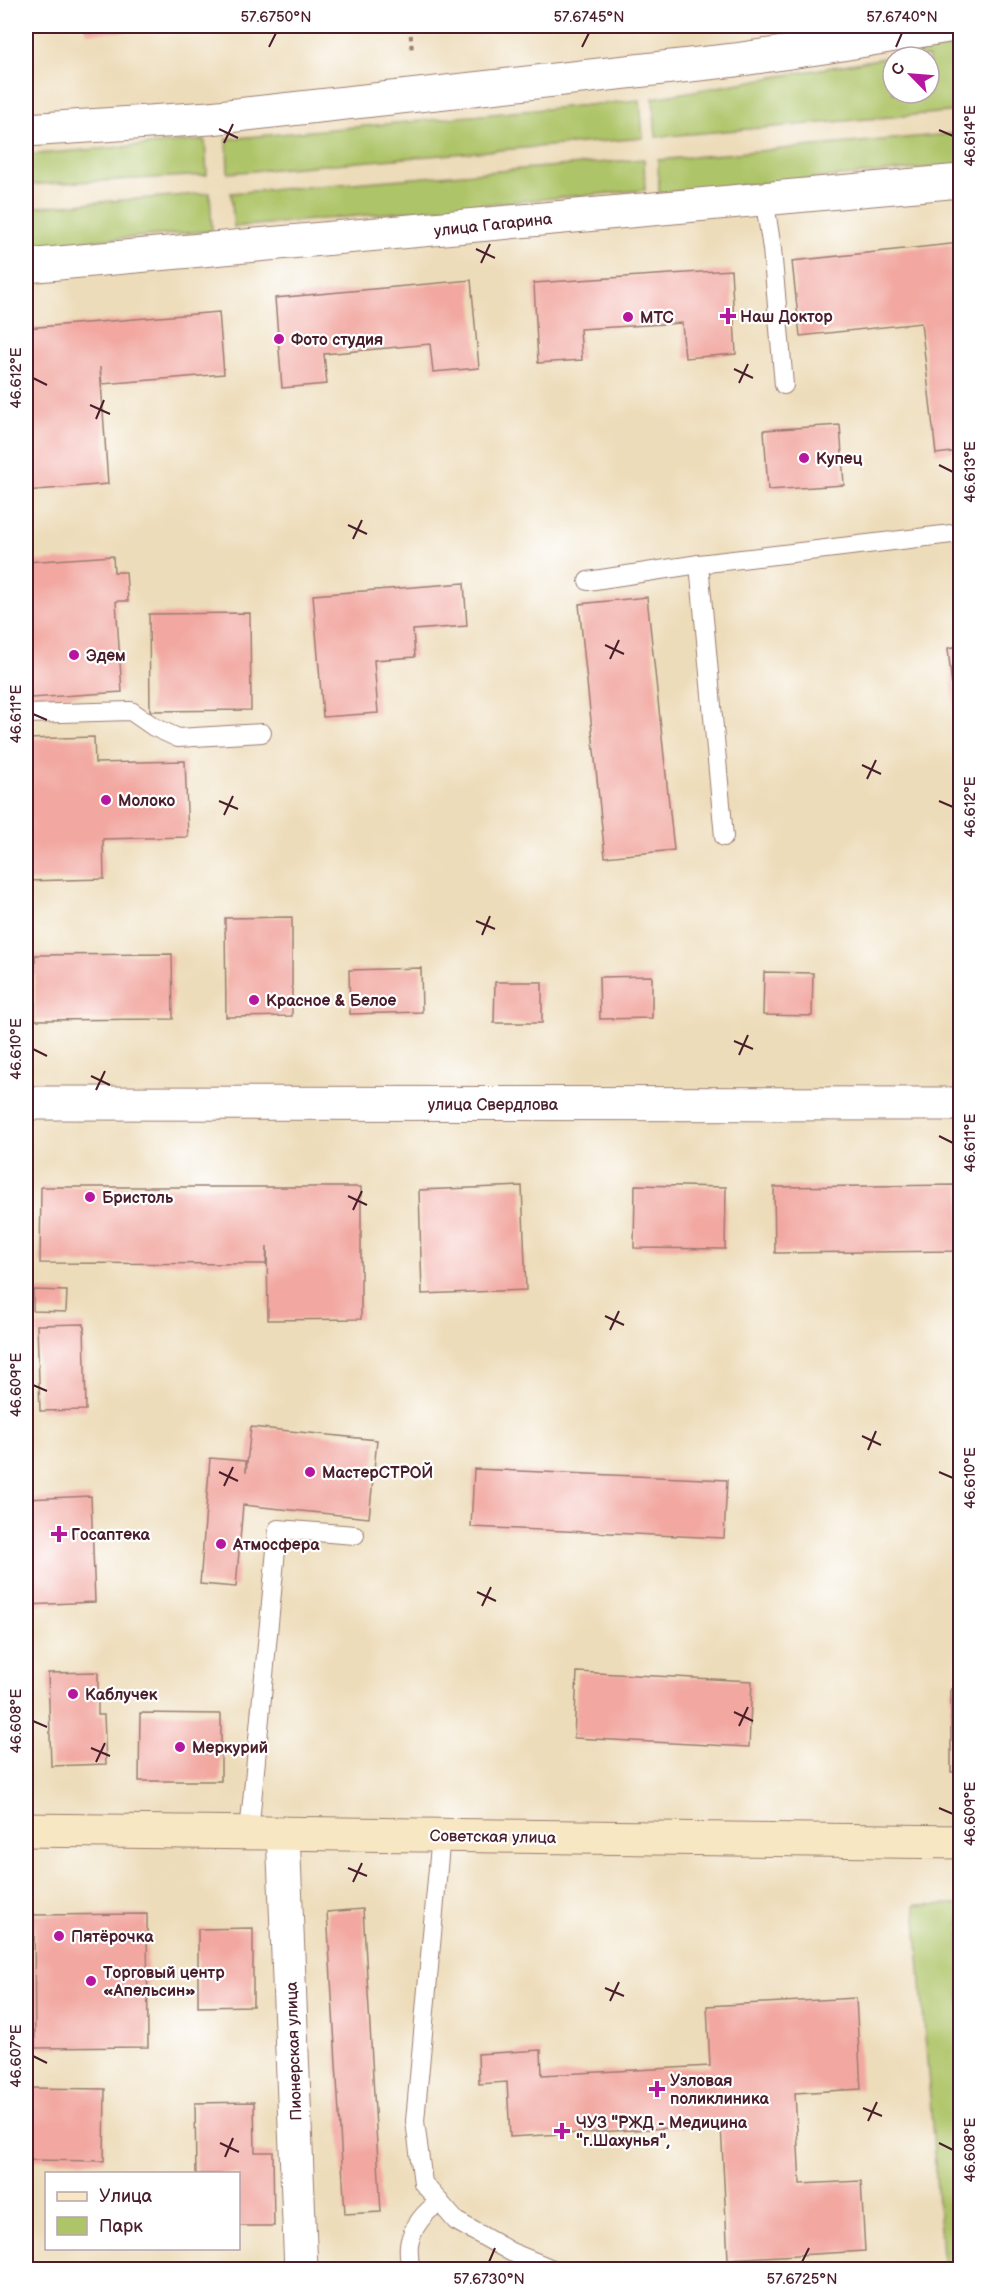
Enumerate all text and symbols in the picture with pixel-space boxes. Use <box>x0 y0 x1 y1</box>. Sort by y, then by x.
text: 57.6750°N <box>240 8 312 27</box>
text: 57.6745°N <box>553 8 625 27</box>
text: 57.6740°N <box>866 8 938 27</box>
north arrow <box>881 45 941 105</box>
text: С <box>888 60 910 78</box>
text: 46.614°E <box>961 105 980 167</box>
street label: улица Гагарина <box>433 210 554 241</box>
place label: Наш Доктор <box>740 308 833 327</box>
place label: МТС <box>640 309 674 328</box>
marker: Наш Доктор <box>721 309 735 323</box>
marker: МТС <box>621 310 635 324</box>
place label: Фото студия <box>291 331 383 350</box>
marker: Фото студия <box>272 332 286 346</box>
text: 46.612°E <box>7 347 26 409</box>
text: 46.613°E <box>961 441 980 503</box>
place label: Купец <box>816 450 863 469</box>
marker: Купец <box>797 451 811 465</box>
place label: Эдем <box>86 647 126 666</box>
marker: Эдем <box>67 648 81 662</box>
text: 46.611°E <box>7 684 26 743</box>
text: 46.612°E <box>961 776 980 838</box>
place label: Молоко <box>118 792 175 811</box>
marker: Молоко <box>99 793 113 807</box>
place label: Красное & Белое <box>266 992 397 1011</box>
marker: Красное & Белое <box>247 993 261 1007</box>
text: 46.610°E <box>7 1018 26 1080</box>
street label: улица Свердлова <box>428 1096 559 1115</box>
text: 46.611°E <box>961 1113 980 1172</box>
place label: Бристоль <box>102 1189 174 1208</box>
marker: Бристоль <box>83 1190 97 1204</box>
text: 46.609°E <box>7 1353 26 1417</box>
text: 46.610°E <box>961 1447 980 1509</box>
place label: МастерСТРОЙ <box>322 1461 433 1483</box>
marker: МастерСТРОЙ <box>303 1465 317 1479</box>
place label: Госаптека <box>71 1526 151 1545</box>
marker: Госаптека <box>52 1527 66 1541</box>
place label: Атмосфера <box>232 1536 320 1555</box>
marker: Атмосфера <box>214 1537 228 1551</box>
place label: Каблучек <box>85 1686 158 1705</box>
marker: Каблучек <box>66 1687 80 1701</box>
text: 46.608°E <box>7 1689 26 1753</box>
place label: Меркурий <box>192 1739 268 1758</box>
marker: Меркурий <box>173 1740 187 1754</box>
text: 46.609°E <box>961 1782 980 1846</box>
street label: Советская улица <box>430 1827 557 1848</box>
place label: Пятёрочка <box>71 1928 154 1947</box>
marker: Пятёрочка <box>52 1929 66 1943</box>
place label: Торговый центр «Апельсин» <box>103 1964 225 2001</box>
marker: Торговый центр «Апельсин» <box>84 1974 98 1988</box>
street label: Пионерская улица <box>283 1980 306 2121</box>
text: 46.607°E <box>7 2024 26 2088</box>
place label: Узловая поликлиника <box>670 2072 769 2109</box>
marker: Узловая поликлиника <box>648 2080 666 2098</box>
place label: ЧУЗ "РЖД - Медицина "г.Шахунья", <box>576 2114 748 2151</box>
text: 46.608°E <box>961 2118 980 2182</box>
marker: ЧУЗ "РЖД - Медицина "г.Шахунья", <box>553 2122 571 2140</box>
legend <box>45 2172 240 2250</box>
text: Улица <box>99 2186 153 2207</box>
text: Парк <box>99 2216 143 2237</box>
text: 57.6730°N <box>453 2270 525 2289</box>
text: 57.6725°N <box>767 2270 837 2289</box>

